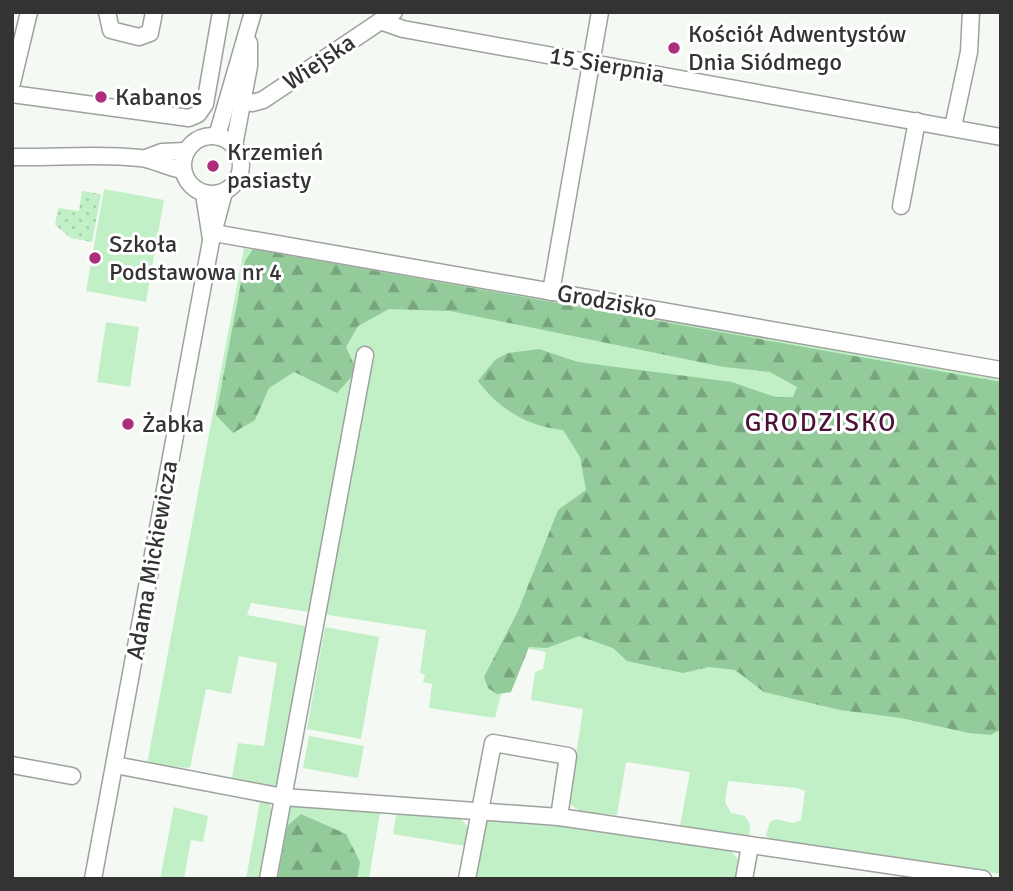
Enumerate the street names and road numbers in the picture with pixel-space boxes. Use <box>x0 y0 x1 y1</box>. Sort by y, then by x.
street label: Wiejska <box>277 27 361 97</box>
street label: 15 Sierpnia <box>547 40 667 90</box>
street label: Grodzisko <box>555 277 659 325</box>
street label: Adama Mickiewicza <box>120 458 184 662</box>

